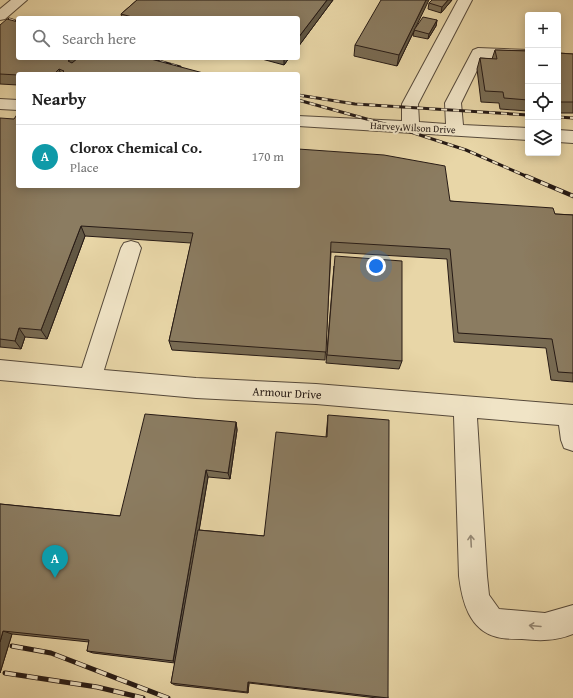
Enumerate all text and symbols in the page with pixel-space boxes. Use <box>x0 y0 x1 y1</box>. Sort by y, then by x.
map controls <box>525 12 561 156</box>
button: + <box>525 12 561 48</box>
search box <box>16 16 300 60</box>
icon: search <box>30 27 52 49</box>
text: Search here <box>62 28 136 49</box>
button: − <box>525 48 561 84</box>
button: locate <box>525 84 561 120</box>
text: Nearby <box>32 86 86 111</box>
street label: Harvey Wilson Drive <box>370 118 456 137</box>
button: layers <box>525 120 561 156</box>
text: Clorox Chemical Co. <box>70 137 202 158</box>
text: A <box>41 147 49 166</box>
text: 170 m <box>252 147 284 166</box>
text: Place <box>70 158 99 177</box>
your location <box>366 256 386 276</box>
street label: Armour Drive <box>252 382 322 403</box>
one-way arrow <box>468 535 475 548</box>
pin: A <box>42 545 68 578</box>
one-way arrow <box>529 623 542 630</box>

